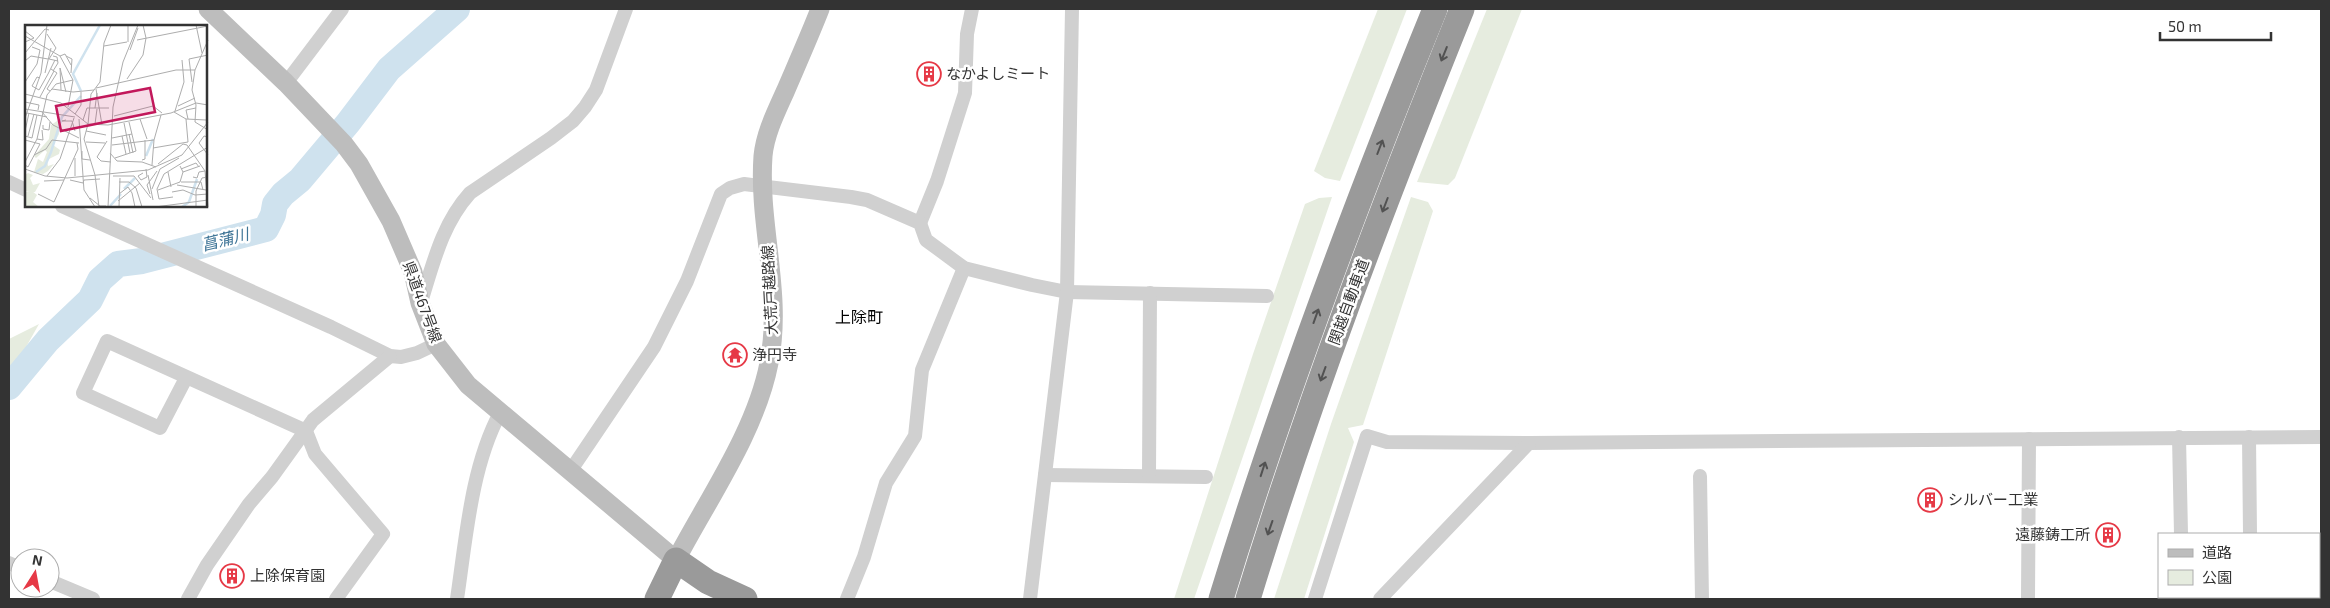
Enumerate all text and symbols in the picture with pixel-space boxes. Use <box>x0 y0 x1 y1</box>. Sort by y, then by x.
scale bar <box>2160 10 2271 42</box>
text: 50 m <box>2168 17 2202 35</box>
inset map <box>25 25 208 208</box>
one-way arrow <box>1438 46 1448 61</box>
building icon: なかよしミート <box>916 61 942 87</box>
place label: なかよしミート <box>946 64 1050 82</box>
one-way arrow <box>1376 140 1385 155</box>
one-way arrow <box>1380 197 1389 213</box>
water label: 菖蒲川 <box>199 223 252 254</box>
street label: 大荒戸越路線 <box>758 245 780 335</box>
street label: 関越自動車道 <box>1324 256 1372 347</box>
street label: 県道467号線 <box>400 258 446 345</box>
district label: 上除町 <box>835 307 883 326</box>
one-way arrow <box>1312 309 1321 324</box>
temple icon: 浄円寺 <box>722 342 748 368</box>
place label: 浄円寺 <box>752 345 797 363</box>
one-way arrow <box>1318 366 1327 382</box>
one-way arrow <box>1258 462 1268 478</box>
building icon: シルバー工業 <box>1917 487 1943 513</box>
place label: シルバー工業 <box>1948 490 2038 508</box>
one-way arrow <box>1265 520 1274 535</box>
building icon: 遠藤鋳工所 <box>2095 522 2121 548</box>
place label: 遠藤鋳工所 <box>2015 525 2090 543</box>
legend <box>2158 533 2320 598</box>
text: 道路 <box>2202 543 2232 561</box>
north arrow <box>10 548 60 598</box>
text: N <box>31 550 44 569</box>
building icon: 上除保育園 <box>219 563 245 589</box>
place label: 上除保育園 <box>250 566 325 584</box>
text: 公園 <box>2202 568 2232 586</box>

